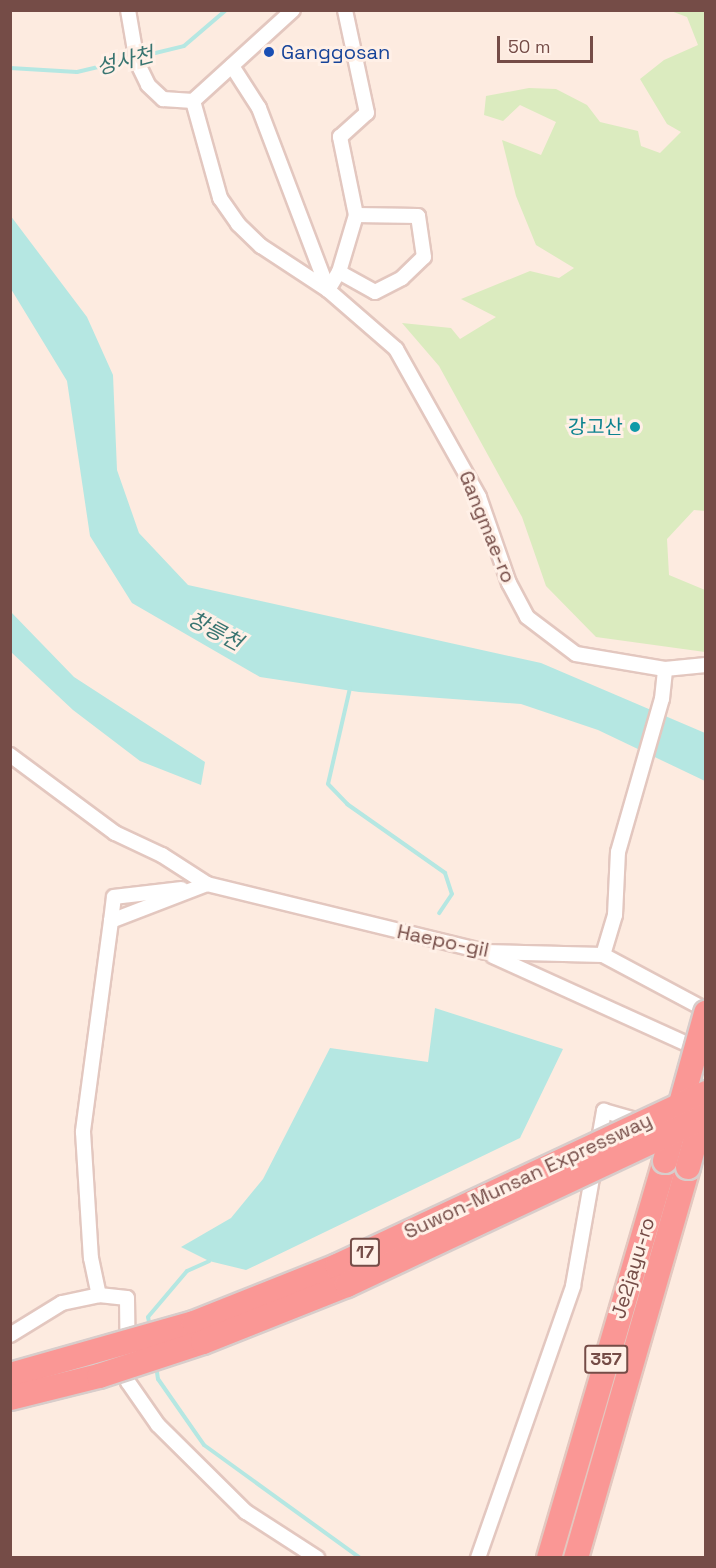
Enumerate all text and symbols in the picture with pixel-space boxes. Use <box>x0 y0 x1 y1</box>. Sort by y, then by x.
scale bar <box>500 24 596 62</box>
text: 50 m <box>508 35 550 58</box>
place label: Ganggosan <box>281 40 390 64</box>
water label: 성사천 <box>94 42 156 80</box>
marker: Ganggosan <box>262 45 276 59</box>
place label: 강고산 <box>568 415 623 439</box>
marker: 강고산 <box>628 420 642 434</box>
street label: Gangmae-ro <box>454 467 520 587</box>
water label: 창릉천 <box>183 606 247 656</box>
street label: Haepo-gil <box>395 920 491 962</box>
street label: Suwon-Munsan Expressway <box>400 1108 656 1244</box>
street label: Je2jayu-ro <box>606 1214 660 1322</box>
road number: 17 <box>348 1237 382 1267</box>
road number: 357 <box>584 1344 628 1374</box>

